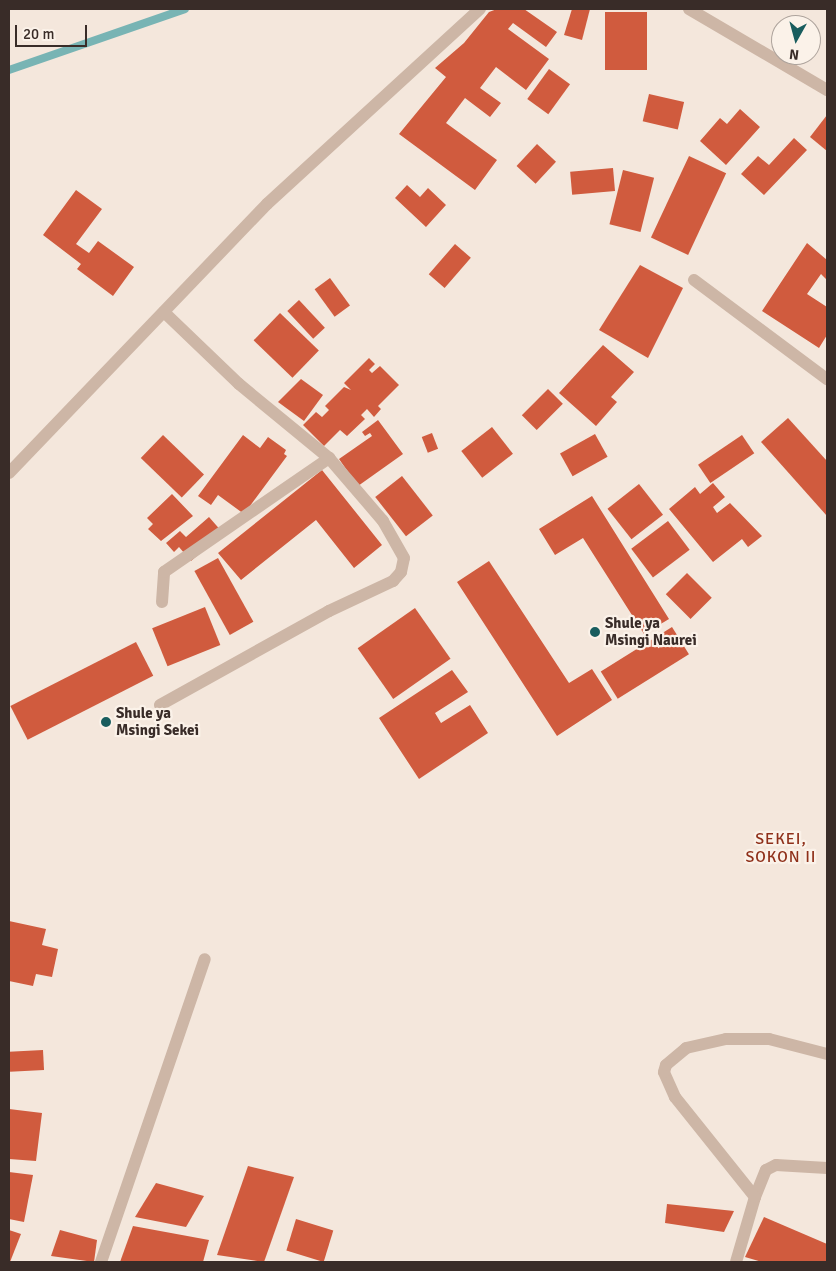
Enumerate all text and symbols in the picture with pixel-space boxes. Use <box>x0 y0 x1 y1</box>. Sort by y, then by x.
scale bar <box>18 15 90 47</box>
north arrow <box>771 15 821 65</box>
text: 20 m <box>23 25 54 43</box>
text: N <box>788 45 800 63</box>
place label: Shule ya Msingi Naurei <box>605 614 697 649</box>
marker: Shule ya Msingi Naurei <box>589 626 601 638</box>
place label: Shule ya Msingi Sekei <box>116 704 199 739</box>
marker: Shule ya Msingi Sekei <box>100 716 112 728</box>
district label: SEKEI, SOKON II <box>744 829 818 867</box>

